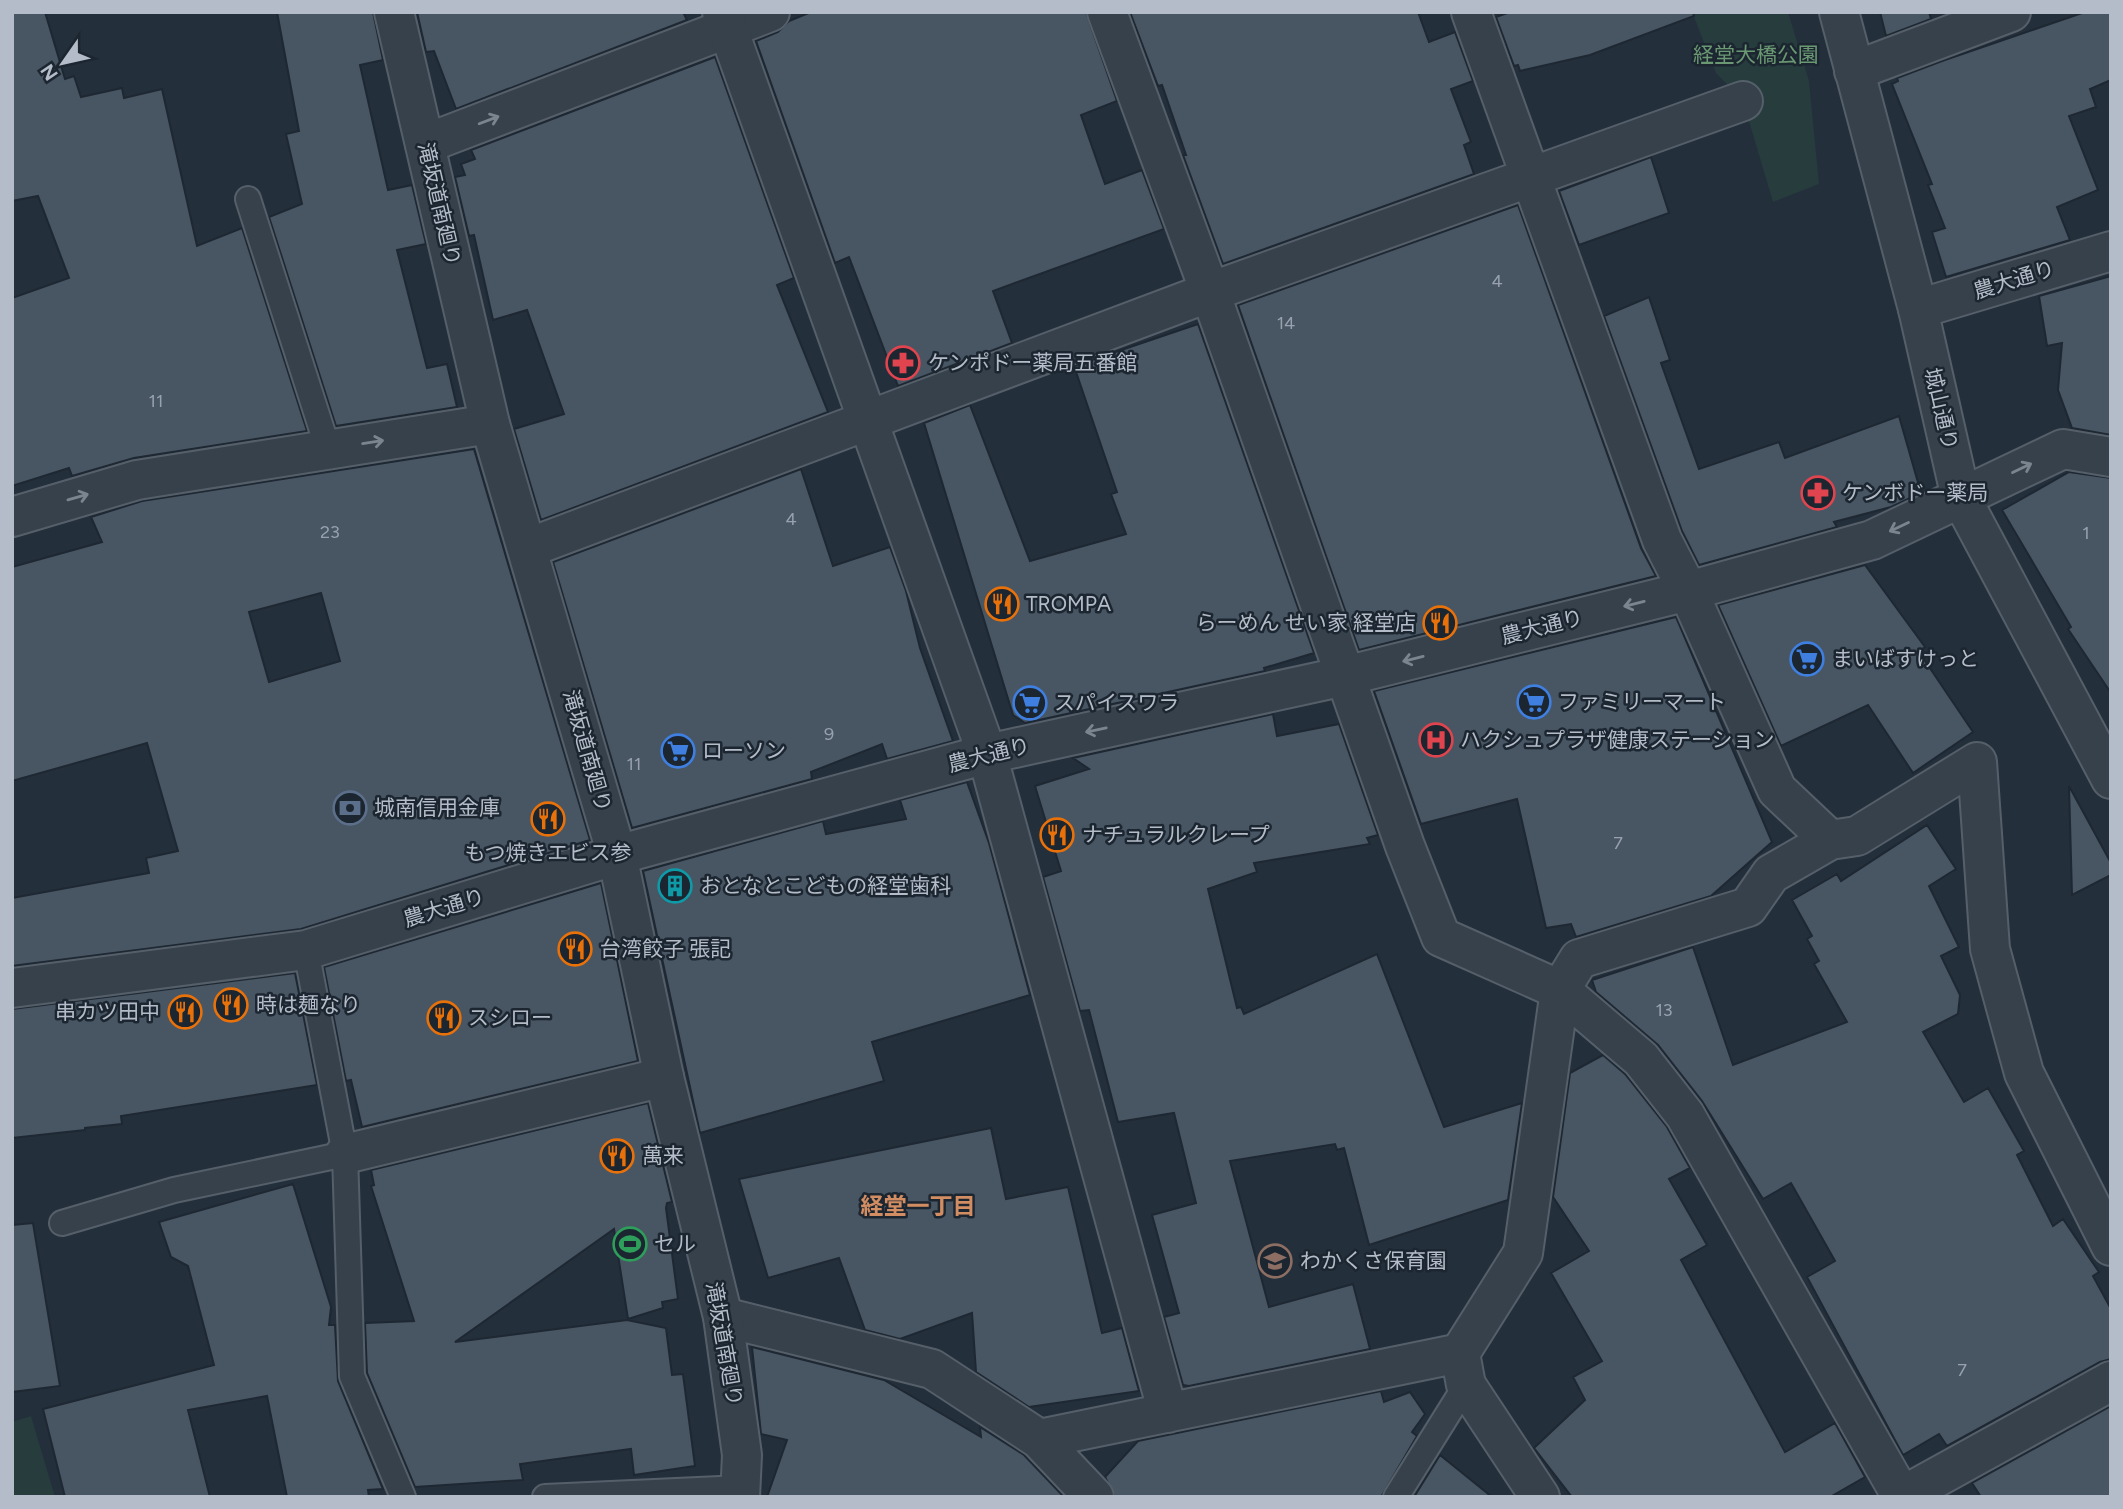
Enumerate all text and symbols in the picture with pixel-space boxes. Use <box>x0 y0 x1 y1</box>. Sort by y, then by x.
north arrow <box>28 28 98 98</box>
park label: 経堂大橋公園 <box>1693 42 1819 67</box>
text: N <box>36 60 63 85</box>
one-way arrow <box>477 112 499 125</box>
street label: 滝坂道南廻り <box>413 140 466 268</box>
street label: 農大通り <box>1970 255 2058 304</box>
house number: 4 <box>1491 270 1503 292</box>
house number: 14 <box>1277 312 1295 334</box>
pharmacy icon: ケンポドー薬局五番館 <box>884 344 922 382</box>
place label: ケンポドー薬局五番館 <box>928 350 1137 375</box>
street label: 城山通り <box>1920 365 1963 453</box>
house number: 11 <box>149 390 163 412</box>
one-way arrow <box>361 435 384 448</box>
one-way arrow <box>2011 461 2032 475</box>
pharmacy icon: ケンボドー薬局 <box>1799 474 1837 512</box>
place label: ケンボドー薬局 <box>1842 480 1988 505</box>
one-way arrow <box>66 490 88 503</box>
house number: 4 <box>785 508 797 530</box>
house number: 23 <box>320 521 340 543</box>
one-way arrow <box>1889 521 1910 535</box>
house number: 1 <box>2082 522 2090 544</box>
restaurant icon: TROMPA <box>983 585 1021 623</box>
place label: TROMPA <box>1026 591 1111 616</box>
one-way arrow <box>1623 598 1646 611</box>
restaurant icon: らーめん せい家 経堂店 <box>1421 604 1459 642</box>
street label: 農大通り <box>1498 604 1586 649</box>
place label: らーめん せい家 経堂店 <box>1196 610 1416 635</box>
supermarket icon: まいばすけっと <box>1788 640 1826 678</box>
place label: まいばすけっと <box>1832 646 1979 671</box>
one-way arrow <box>1403 653 1425 666</box>
supermarket icon: ファミリーマート <box>1515 683 1553 721</box>
supermarket icon: スパイスワラ <box>1011 684 1049 722</box>
street label: 滝坂道南廻り <box>558 687 617 815</box>
place label: ファミリーマート <box>1558 689 1726 714</box>
place label: スパイスワラ <box>1054 690 1179 715</box>
hospital icon: ハクシュプラザ健康ステーション <box>1417 721 1455 759</box>
house number: 9 <box>824 723 834 745</box>
one-way arrow <box>1085 724 1108 738</box>
place label: ハクシュプラザ健康ステーション <box>1460 727 1775 752</box>
supermarket icon: ローソン <box>659 732 697 770</box>
street label: 農大通り <box>945 732 1033 777</box>
place label: ローソン <box>702 738 786 763</box>
house number: 11 <box>627 753 641 775</box>
bank icon: 城南信用金庫 <box>331 789 369 827</box>
place label: 城南信用金庫 <box>374 795 500 820</box>
restaurant icon: もつ焼きエビス参 <box>529 800 567 838</box>
restaurant icon: ナチュラルクレープ <box>1038 816 1076 854</box>
place label: ナチュラルクレープ <box>1082 822 1270 847</box>
house number: 7 <box>1613 832 1623 854</box>
place label: もつ焼きエビス参 <box>464 840 632 865</box>
building icon: おとなとこどもの経堂歯科 <box>656 867 694 905</box>
place label: おとなとこどもの経堂歯科 <box>700 873 951 898</box>
street label: 農大通り <box>400 883 488 932</box>
restaurant icon: 台湾餃子 張記 <box>556 930 594 968</box>
place label: 台湾餃子 張記 <box>600 936 731 961</box>
restaurant icon: 時は麺なり <box>212 986 250 1024</box>
place label: 時は麺なり <box>256 992 361 1017</box>
restaurant icon: 串カツ田中 <box>166 993 204 1031</box>
place label: 串カツ田中 <box>55 999 160 1024</box>
restaurant icon: スシロー <box>425 999 463 1037</box>
house number: 13 <box>1655 999 1673 1021</box>
place label: スシロー <box>468 1005 552 1030</box>
restaurant icon: 萬来 <box>598 1137 636 1175</box>
place label: 萬来 <box>642 1143 684 1168</box>
district label: 経堂一丁目 <box>861 1192 976 1220</box>
sports icon: セル <box>611 1225 649 1263</box>
place label: セル <box>654 1231 696 1256</box>
school or university icon: わかくさ保育園 <box>1256 1242 1294 1280</box>
place label: わかくさ保育園 <box>1300 1248 1447 1273</box>
street label: 滝坂道南廻り <box>701 1280 748 1408</box>
house number: 7 <box>1957 1359 1967 1381</box>

